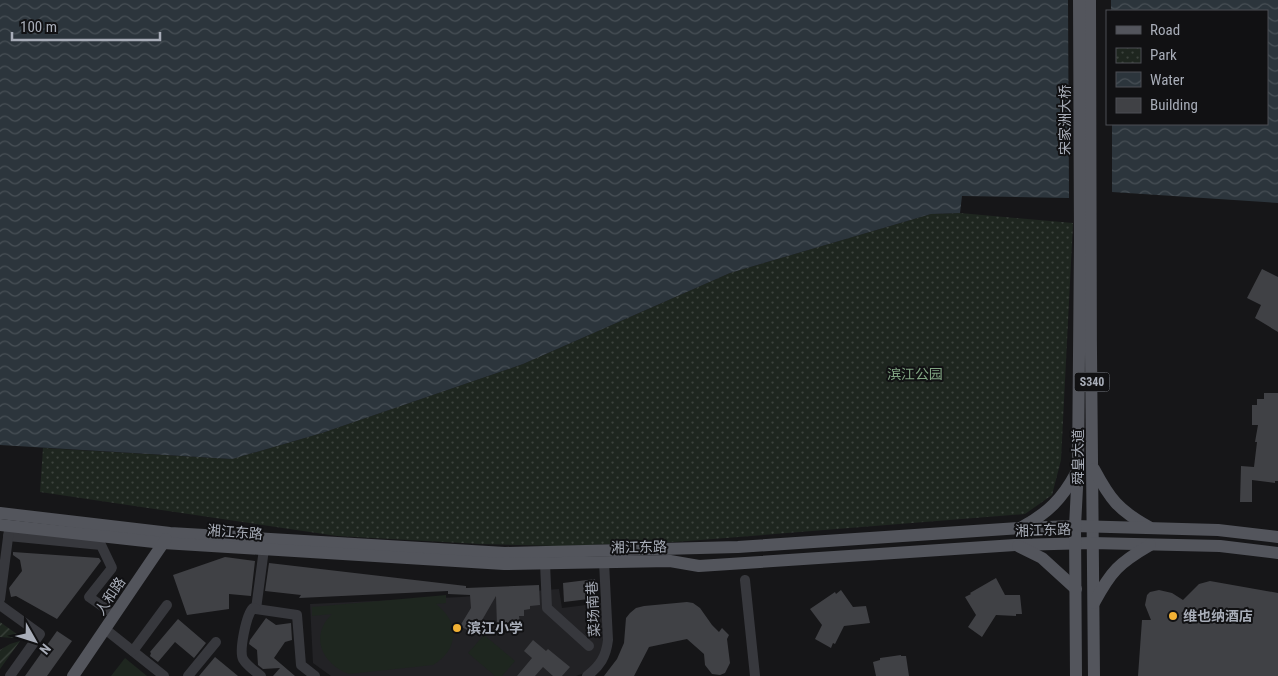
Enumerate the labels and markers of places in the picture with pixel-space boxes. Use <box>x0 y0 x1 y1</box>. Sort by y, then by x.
place label: 维也纳酒店 <box>1183 608 1253 624</box>
marker: 维也纳酒店 <box>1167 610 1179 622</box>
place label: 滨江小学 <box>467 620 523 636</box>
marker: 滨江小学 <box>451 622 463 634</box>

